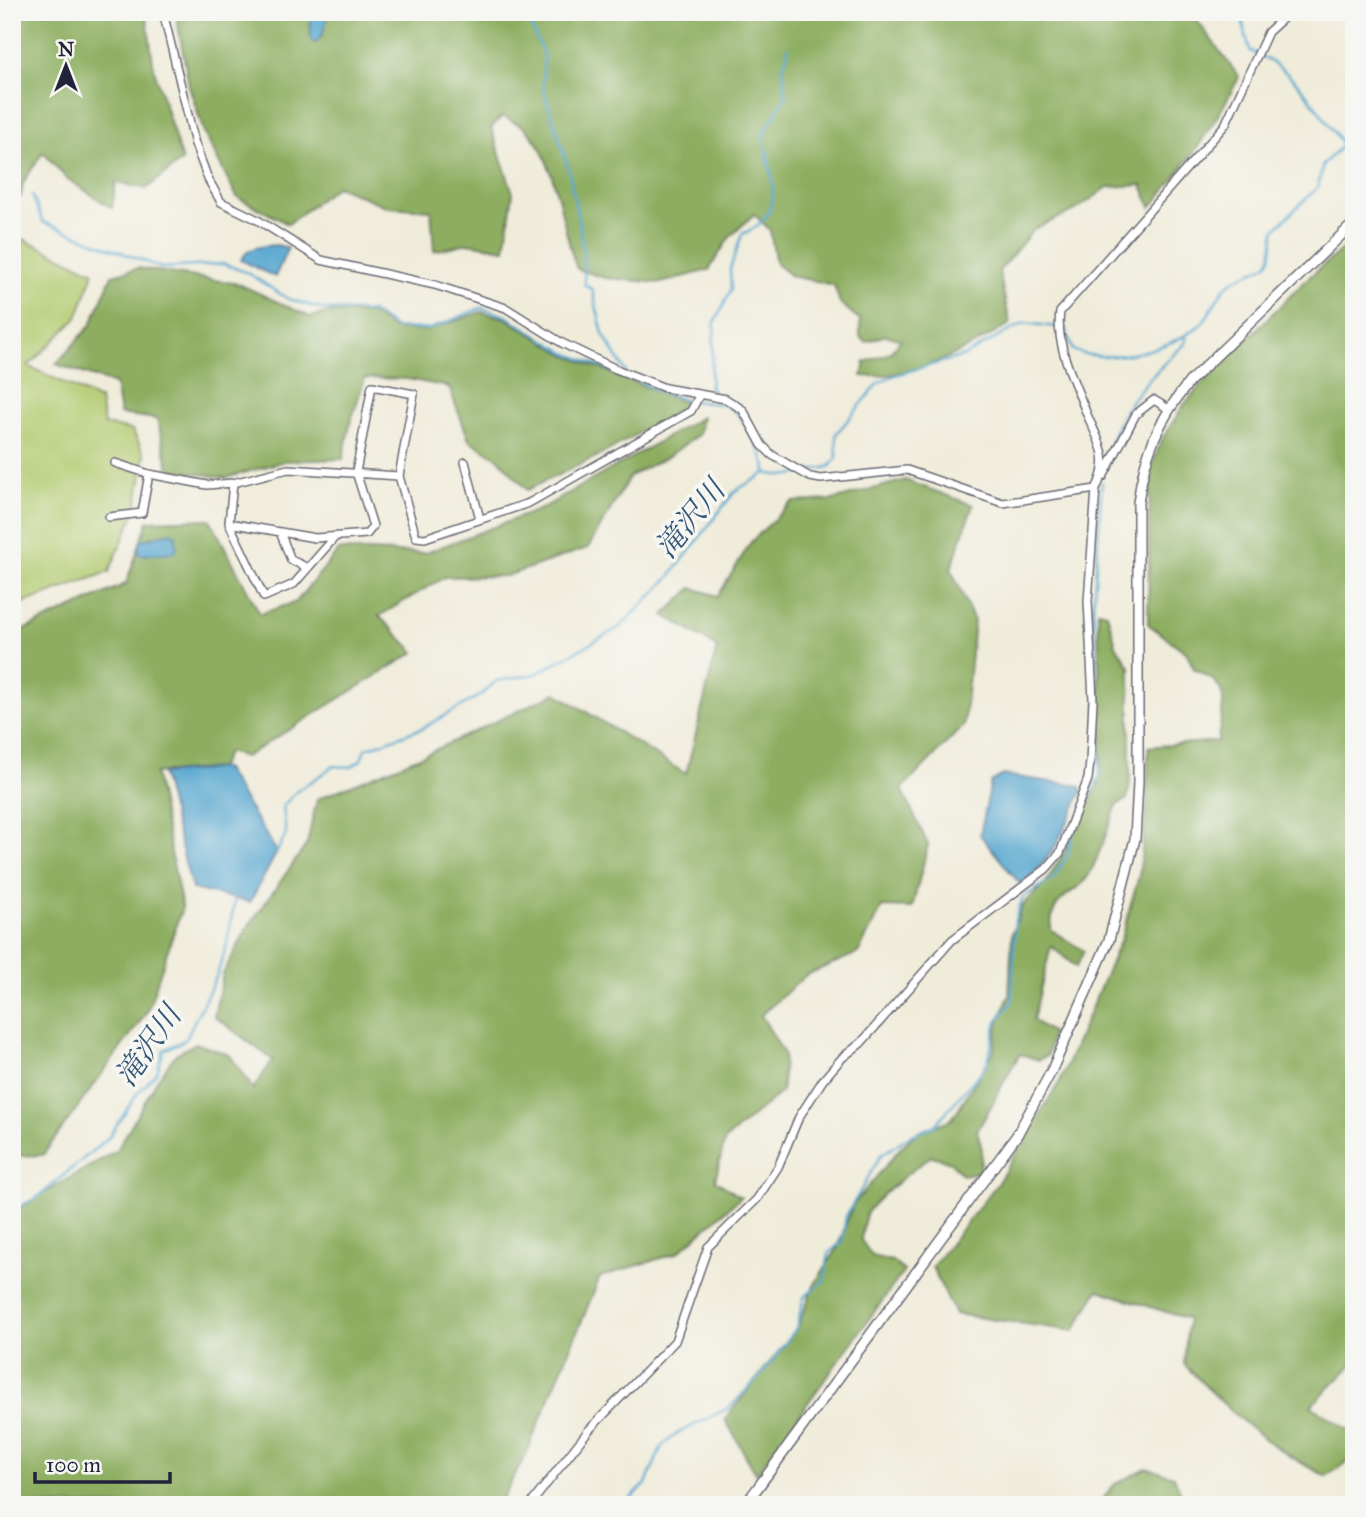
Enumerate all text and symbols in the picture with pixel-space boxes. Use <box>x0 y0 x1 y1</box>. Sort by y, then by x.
north arrow <box>32 32 102 102</box>
text: N <box>58 38 74 61</box>
water label: 滝沢川 <box>648 470 734 565</box>
water label: 滝沢川 <box>107 996 190 1093</box>
scale bar <box>35 1440 170 1484</box>
text: 100 m <box>46 1452 101 1478</box>

